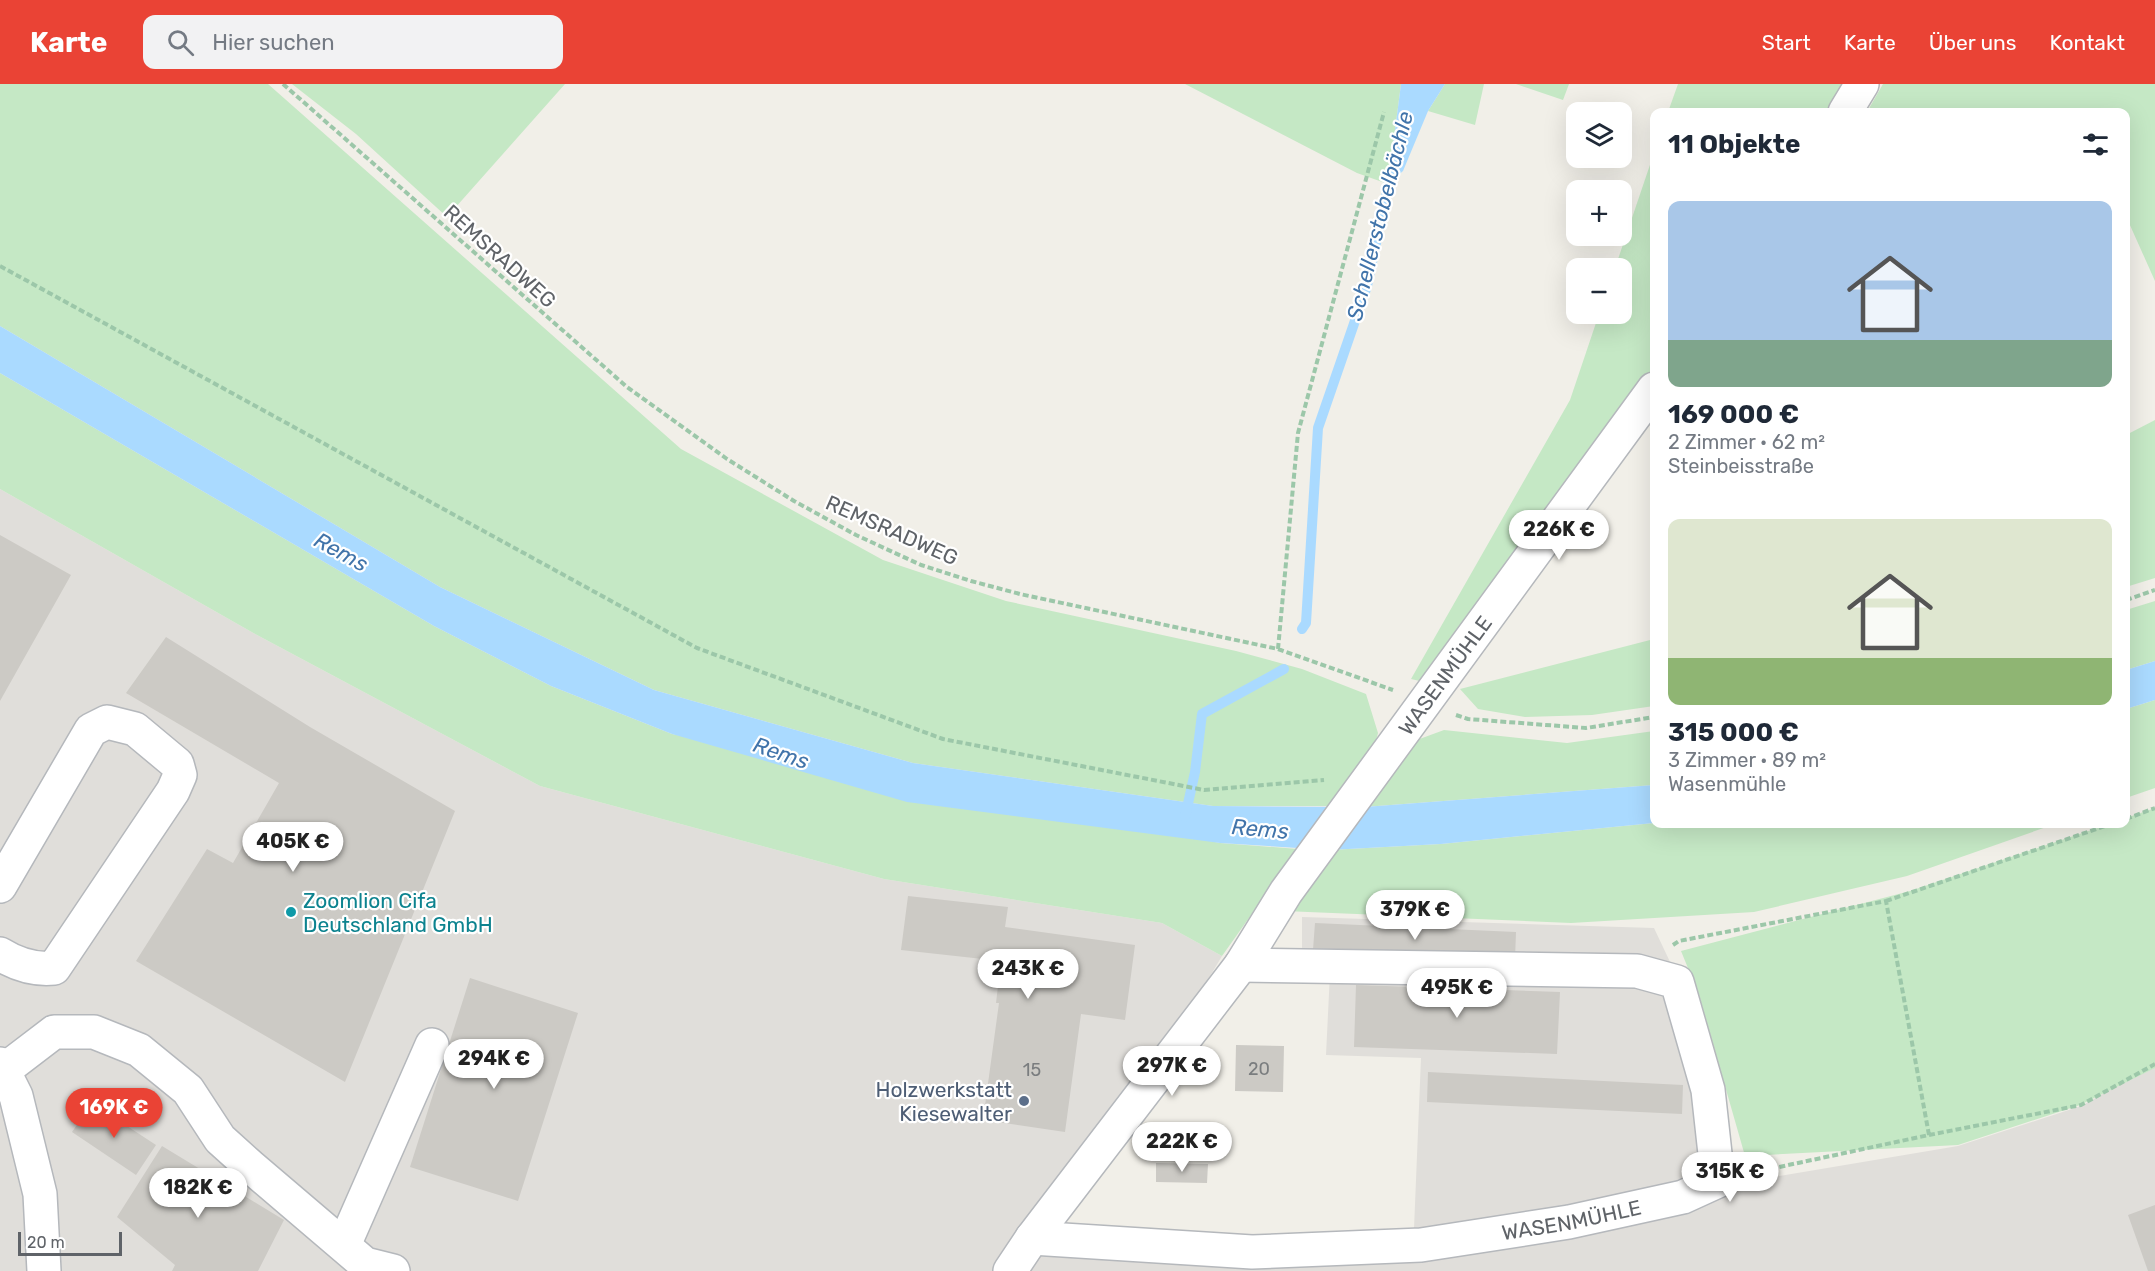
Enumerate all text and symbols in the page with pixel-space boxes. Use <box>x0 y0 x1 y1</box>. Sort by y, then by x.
search box <box>143 15 563 69</box>
text: Karte <box>30 26 107 59</box>
icon: search <box>164 26 197 59</box>
text: Hier suchen <box>212 29 335 56</box>
text: Start <box>1762 30 1811 55</box>
text: Karte <box>1844 30 1896 55</box>
text: Über uns <box>1929 30 2017 55</box>
text: Kontakt <box>2050 30 2125 55</box>
map controls <box>1566 102 1632 324</box>
button: layers <box>1566 102 1632 168</box>
water label: Schellerstobelbächle <box>1341 108 1419 324</box>
icon: filters <box>2079 128 2112 161</box>
text: 11 Objekte <box>1668 129 1800 160</box>
button: + <box>1566 180 1632 246</box>
street label: REMSRADWEG <box>439 199 561 313</box>
icon: home <box>1836 240 1944 348</box>
button: − <box>1566 258 1632 324</box>
text: 169 000 € <box>1668 399 1799 430</box>
text: 2 Zimmer · 62 m² <box>1668 430 1825 454</box>
text: Steinbeisstraße <box>1668 454 1814 478</box>
street label: REMSRADWEG <box>822 490 962 570</box>
pin: 226K € <box>1510 510 1608 561</box>
text: 226K € <box>1523 517 1595 541</box>
water label: Rems <box>309 526 373 578</box>
icon: home <box>1836 558 1944 666</box>
street label: WASENMÜHLE <box>1393 611 1497 740</box>
text: 315 000 € <box>1668 717 1799 748</box>
water label: Rems <box>749 731 813 775</box>
text: 3 Zimmer · 89 m² <box>1668 748 1826 772</box>
text: Wasenmühle <box>1668 772 1786 796</box>
water label: Rems <box>1230 813 1290 845</box>
pin: 405K € <box>244 822 342 873</box>
text: 405K € <box>256 829 330 853</box>
place label: Zoomlion Cifa Deutschland GmbH <box>303 888 493 937</box>
pin: 379K € <box>1366 890 1464 941</box>
text: 379K € <box>1380 897 1450 921</box>
marker: Zoomlion Cifa Deutschland GmbH <box>284 905 298 919</box>
pin: 243K € <box>979 949 1077 1000</box>
text: 243K € <box>992 956 1064 980</box>
pin: 495K € <box>1408 968 1506 1019</box>
text: 495K € <box>1421 975 1493 999</box>
pin: 294K € <box>445 1039 543 1090</box>
text: 294K € <box>458 1046 530 1070</box>
pin: 297K € <box>1123 1046 1221 1097</box>
text: 297K € <box>1137 1053 1207 1077</box>
house number: 20 <box>1248 1058 1270 1080</box>
house number: 15 <box>1023 1059 1041 1081</box>
place label: Holzwerkstatt Kiesewalter <box>875 1077 1012 1126</box>
pin: 169K € <box>65 1088 163 1139</box>
marker: Holzwerkstatt Kiesewalter <box>1017 1094 1031 1108</box>
text: 169K € <box>80 1095 148 1119</box>
pin: 222K € <box>1133 1122 1231 1173</box>
text: 222K € <box>1146 1129 1218 1153</box>
pin: 315K € <box>1681 1152 1779 1203</box>
text: 315K € <box>1696 1159 1764 1183</box>
pin: 182K € <box>149 1168 247 1219</box>
text: 182K € <box>163 1175 233 1199</box>
street label: WASENMÜHLE <box>1500 1194 1643 1245</box>
scale bar <box>18 1229 122 1256</box>
text: 20 m <box>27 1233 65 1252</box>

